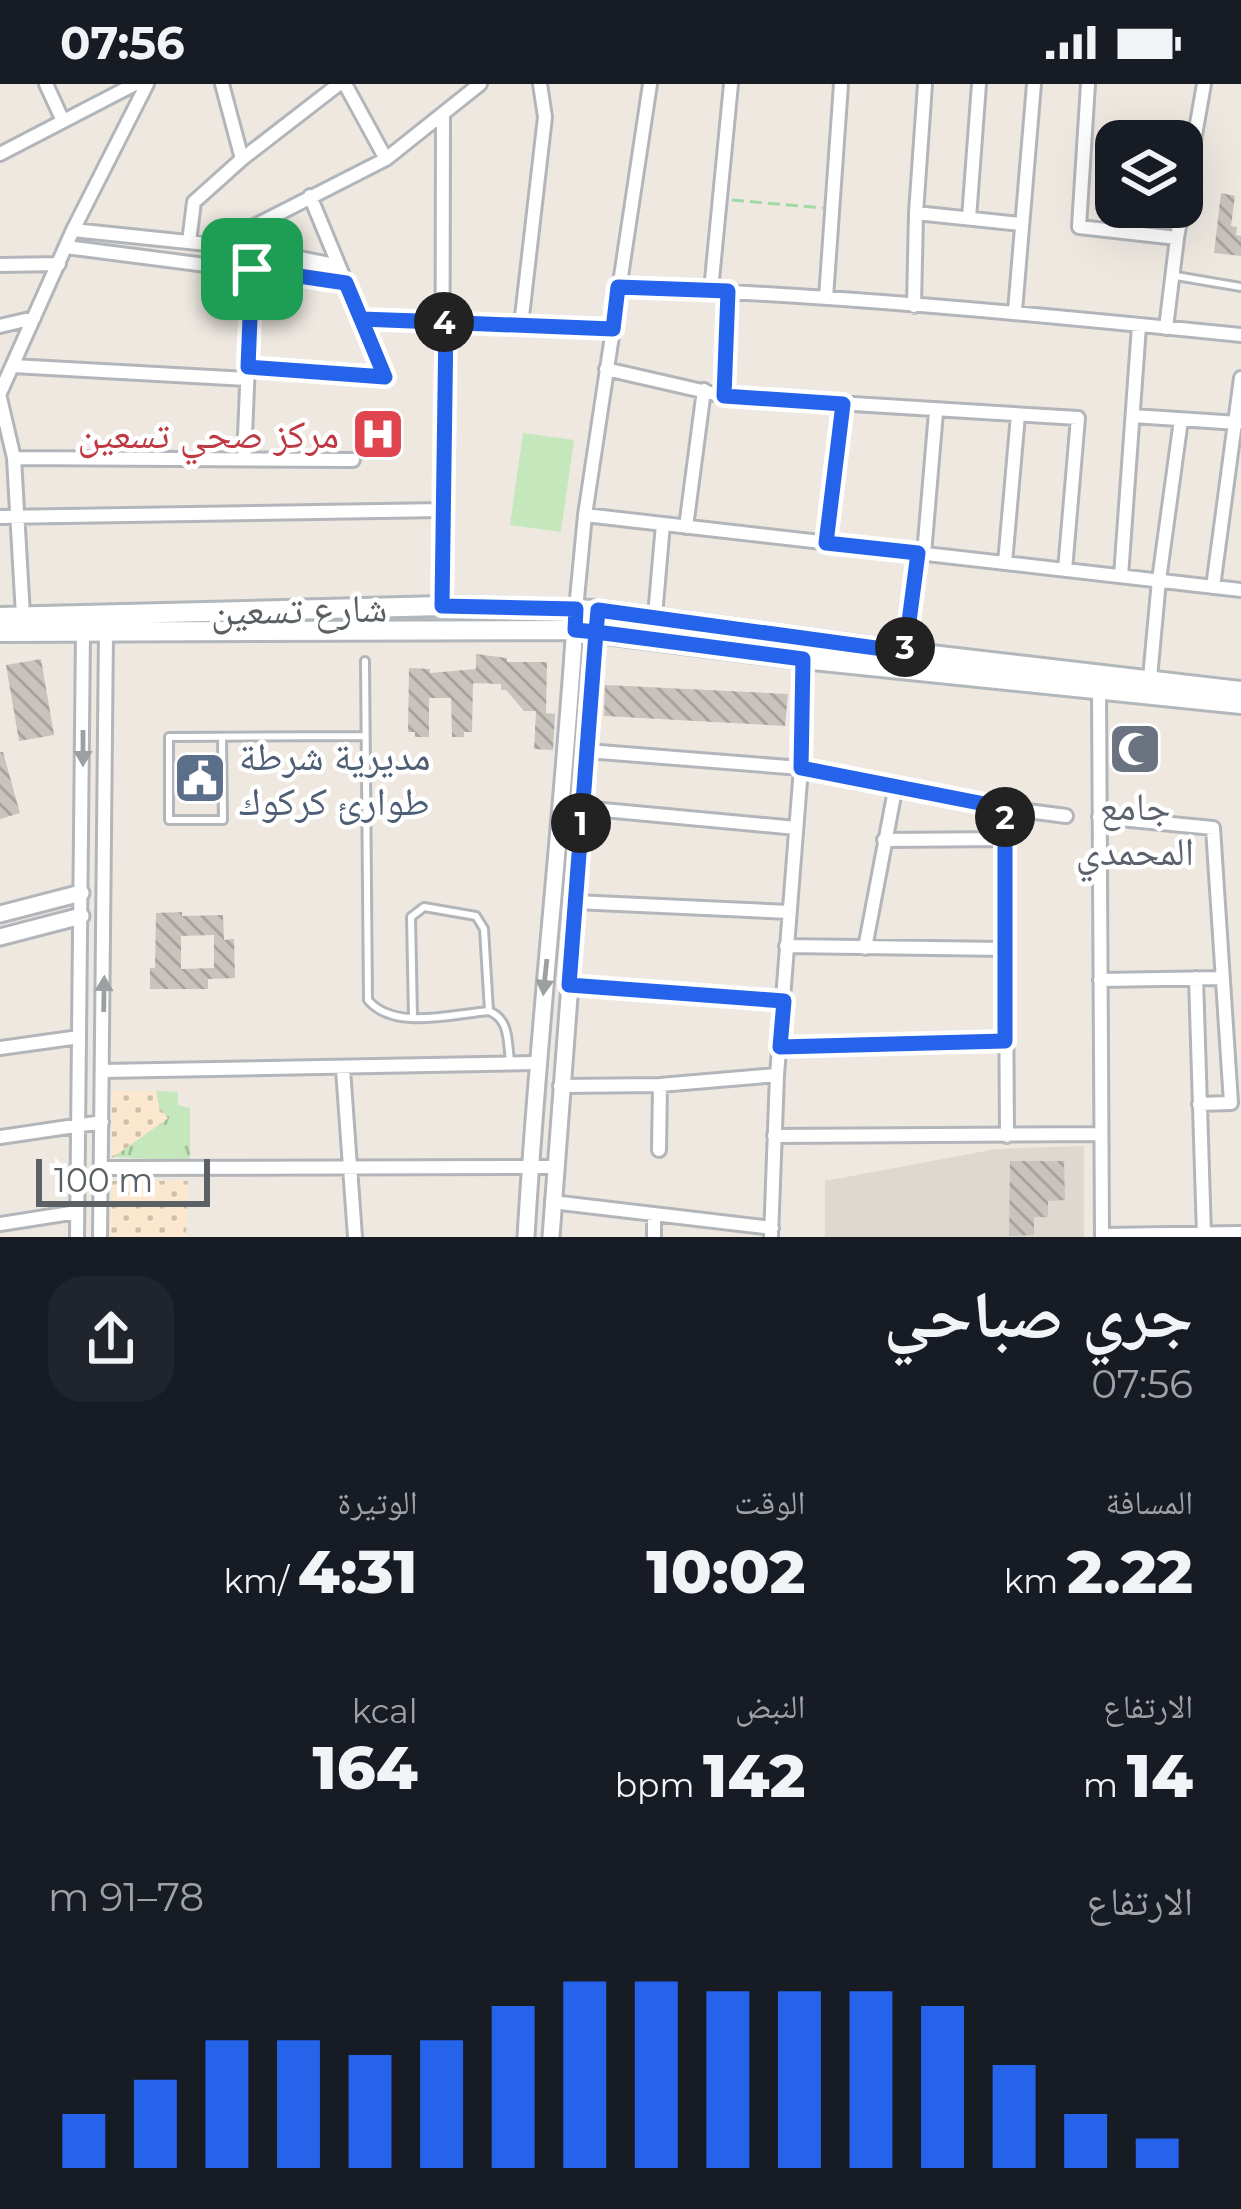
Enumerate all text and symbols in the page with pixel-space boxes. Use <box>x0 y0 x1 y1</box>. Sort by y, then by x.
text: 07:56 <box>60 15 185 70</box>
map controls <box>1095 120 1203 228</box>
button: layers <box>1095 120 1203 228</box>
pin <box>201 218 303 320</box>
icon: arrive <box>219 236 285 302</box>
pin: 4 <box>414 292 474 352</box>
text: 4 <box>433 302 455 342</box>
hospital icon: مركز صحي تسعين <box>350 406 406 462</box>
place label: مركز صحي تسعين <box>77 410 339 466</box>
street label: شارع تسعين <box>210 583 388 636</box>
pin: 3 <box>875 617 935 677</box>
text: 3 <box>895 627 915 667</box>
mosque icon: جامع المحمدي <box>1107 721 1163 777</box>
one-way arrow <box>73 730 92 768</box>
place label: مديرية شرطة طوارئ كركوك <box>239 732 430 825</box>
public building icon: مديرية شرطة طوارئ كركوك <box>172 750 228 806</box>
place label: جامع المحمدي <box>1076 782 1194 883</box>
pin: 2 <box>975 787 1035 847</box>
pin: 1 <box>551 793 611 853</box>
text: 2 <box>995 797 1015 837</box>
text: 1 <box>575 803 587 843</box>
one-way arrow <box>535 958 554 996</box>
one-way arrow <box>94 974 113 1012</box>
scale bar <box>36 1153 210 1206</box>
text: 100 m <box>54 1160 153 1200</box>
text: جري صباحي <box>884 1274 1193 1355</box>
button: share <box>48 1276 174 1402</box>
text: 07:56 <box>1091 1360 1193 1408</box>
text: الوتيرة <box>337 1482 418 1522</box>
text: الوقت <box>734 1482 805 1522</box>
text: المسافة <box>1106 1482 1193 1522</box>
text: 4:31 <box>298 1535 418 1608</box>
text: 10:02 <box>646 1535 805 1608</box>
text: 2.22 <box>1067 1535 1193 1608</box>
text: /km <box>223 1561 298 1601</box>
text: km <box>1004 1561 1067 1601</box>
text: النبض <box>735 1686 805 1726</box>
text: الارتفاع <box>1103 1686 1193 1726</box>
text: kcal <box>352 1691 418 1731</box>
text: 164 <box>312 1731 418 1804</box>
text: 142 <box>703 1739 805 1812</box>
text: 14 <box>1127 1739 1193 1812</box>
text: bpm <box>615 1765 703 1805</box>
text: m <box>1083 1765 1127 1805</box>
text: 78–91 m <box>48 1873 204 1921</box>
text: الارتفاع <box>1087 1877 1193 1925</box>

